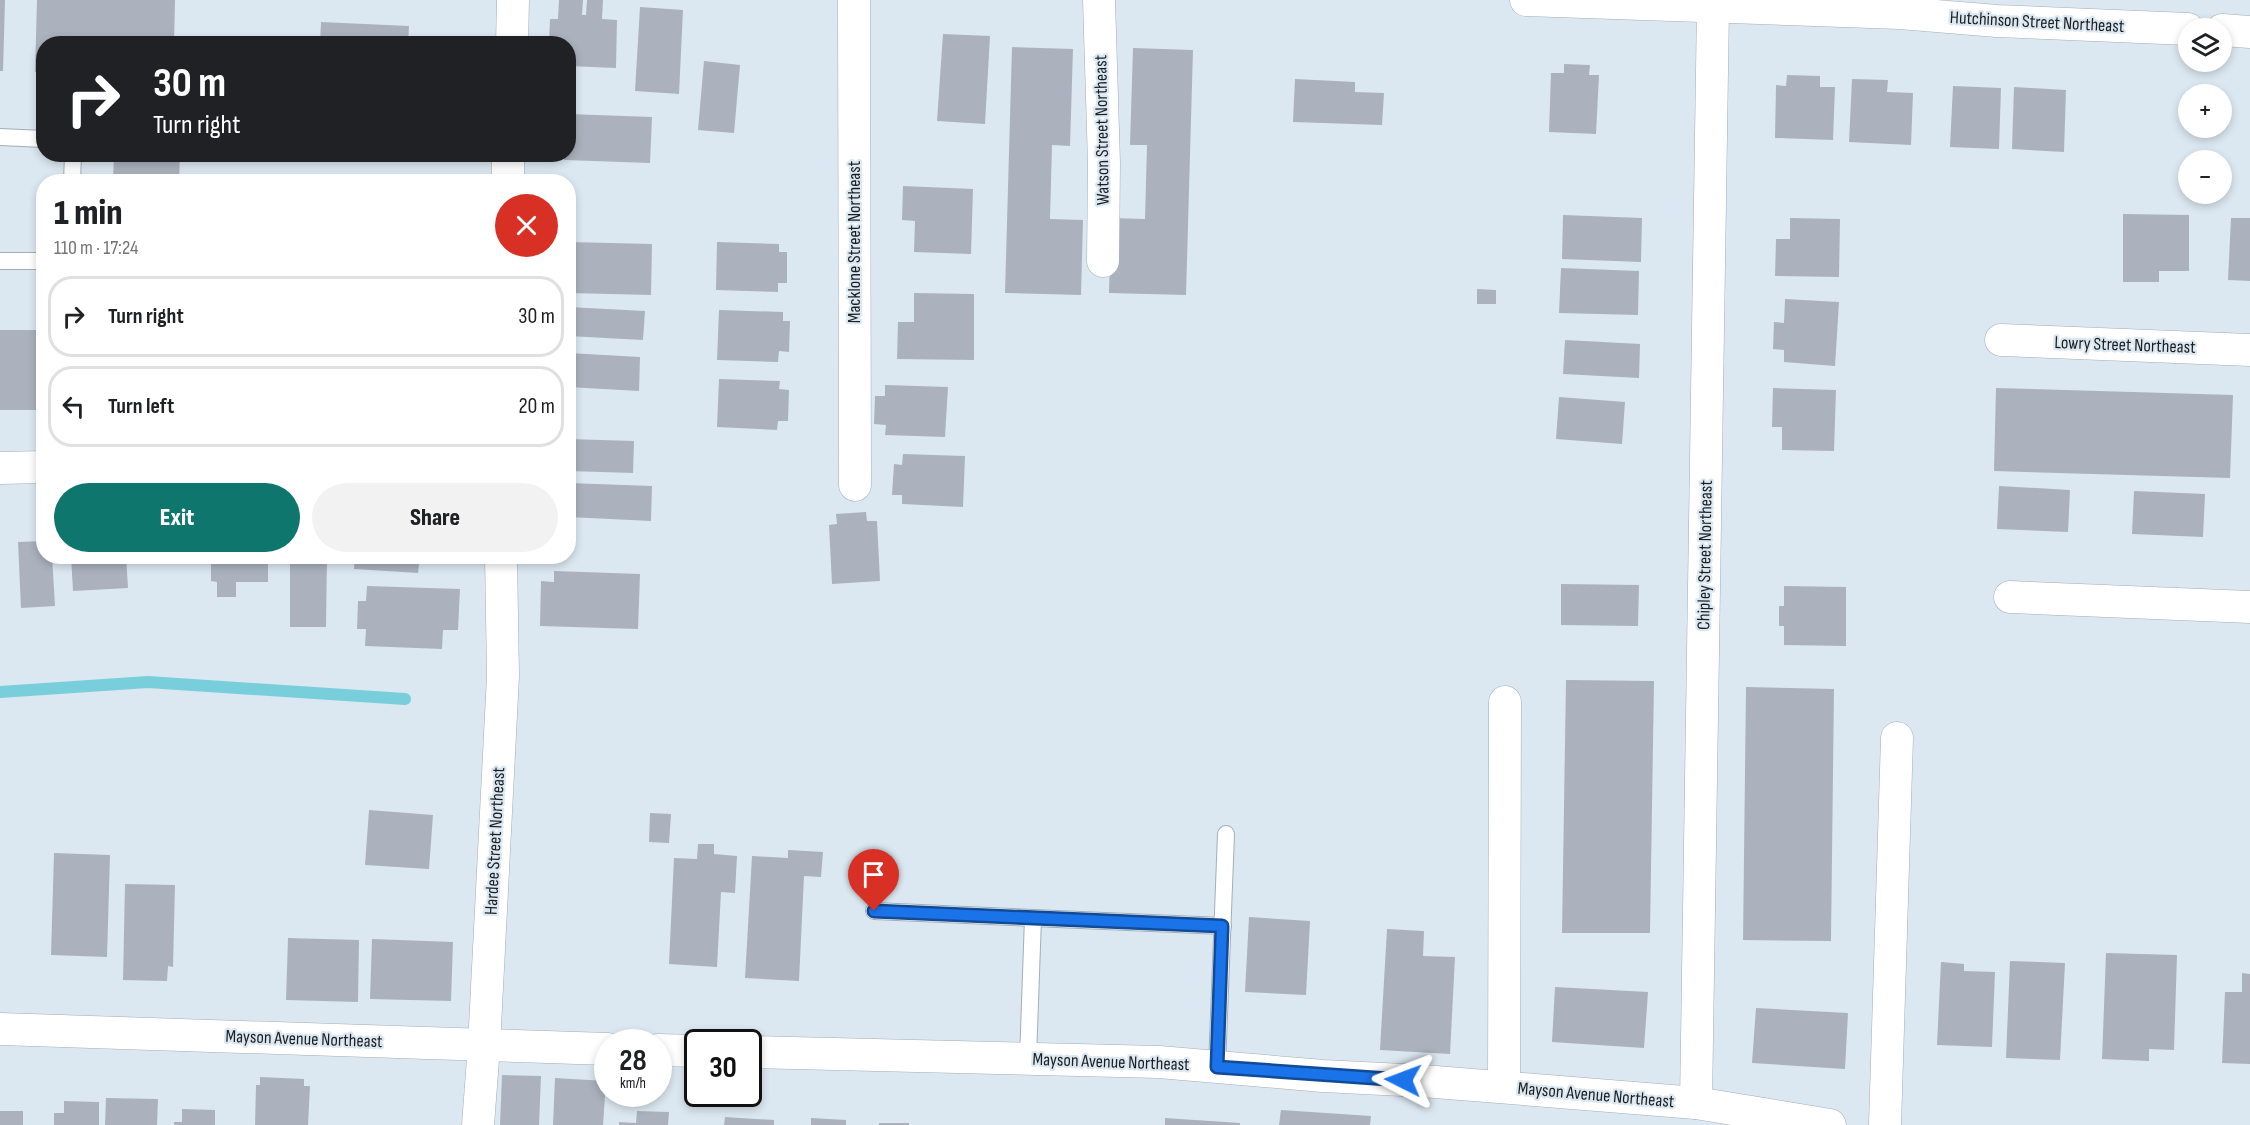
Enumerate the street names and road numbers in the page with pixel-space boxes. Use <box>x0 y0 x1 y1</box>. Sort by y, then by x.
street label: Hutchinson Street Northeast <box>1949 7 2125 37</box>
street label: Watson Street Northeast <box>1090 54 1114 205</box>
street label: Macklone Street Northeast <box>844 160 865 323</box>
street label: Lowry Street Northeast <box>2054 332 2196 358</box>
street label: Chipley Street Northeast <box>1693 479 1717 630</box>
street label: Hardee Street Northeast <box>481 766 509 915</box>
street label: Mayson Avenue Northeast <box>225 1026 383 1052</box>
street label: Mayson Avenue Northeast <box>1032 1049 1190 1075</box>
street label: Mayson Avenue Northeast <box>1517 1078 1676 1112</box>

